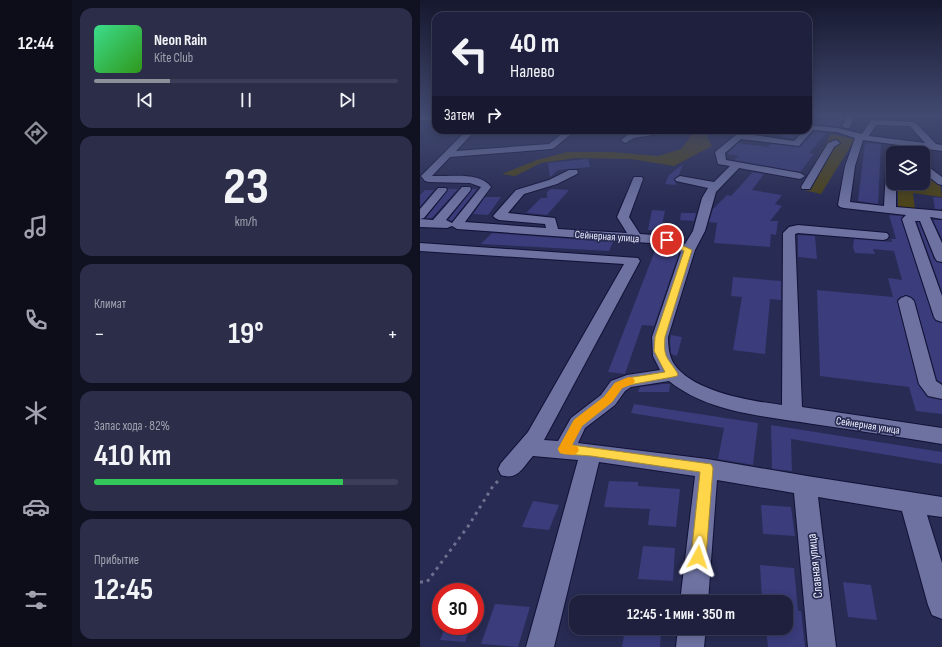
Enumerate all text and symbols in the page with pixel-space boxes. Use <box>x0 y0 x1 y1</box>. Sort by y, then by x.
text: 40 m <box>510 27 559 60</box>
icon: left <box>444 28 496 80</box>
text: Neon Rain <box>154 31 207 50</box>
text: 12:44 <box>18 33 54 54</box>
text: Kite Club <box>154 50 193 66</box>
text: Налево <box>510 61 555 82</box>
icon: previous <box>134 89 156 111</box>
icon: pause <box>235 89 257 111</box>
icon: next <box>336 89 358 111</box>
icon: right <box>483 104 505 126</box>
text: Затем <box>444 106 475 125</box>
icon: directions <box>22 119 50 147</box>
map controls <box>886 146 930 190</box>
button: layers <box>886 146 930 190</box>
text: 23 <box>223 156 269 219</box>
icon: music <box>22 213 50 241</box>
text: km/h <box>235 214 257 230</box>
pin <box>650 223 684 257</box>
street label: Сейнерная улица <box>574 228 640 245</box>
icon: arrive <box>656 229 678 251</box>
text: Климат <box>94 296 126 312</box>
icon: phone <box>22 306 50 334</box>
text: 19° <box>228 316 264 352</box>
text: − <box>94 321 105 348</box>
text: + <box>387 321 398 348</box>
icon: climate <box>22 399 50 427</box>
street label: Сейнерная улица <box>835 414 901 437</box>
text: Запас хода · 82% <box>94 418 170 434</box>
text: 410 km <box>94 438 171 474</box>
icon: car <box>22 493 50 521</box>
street label: Славная улица <box>804 533 826 599</box>
position arrow <box>677 536 719 578</box>
text: Прибытие <box>94 552 139 568</box>
text: 12:45 <box>94 572 153 608</box>
speed limit sign: 30 <box>432 583 484 635</box>
icon: filters <box>22 586 50 614</box>
text: 12:45 · 1 мин · 350 m <box>627 605 735 624</box>

